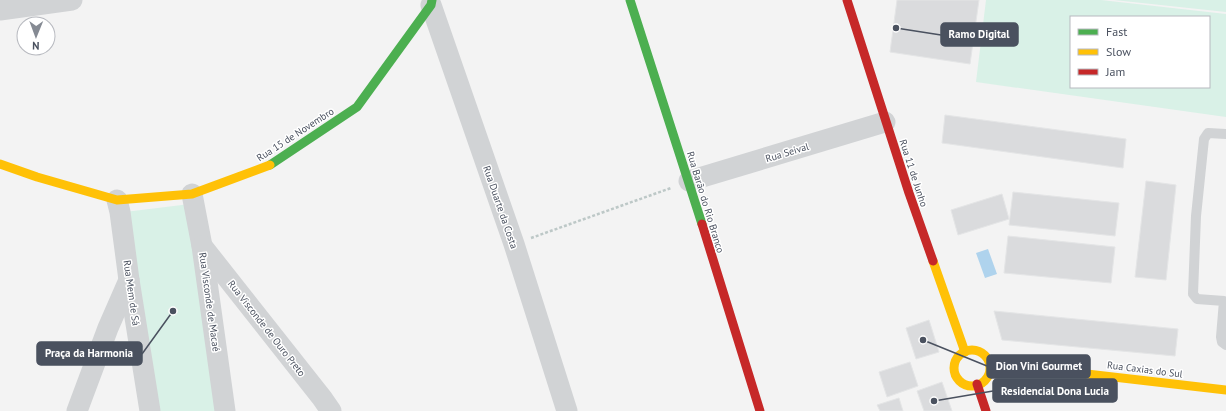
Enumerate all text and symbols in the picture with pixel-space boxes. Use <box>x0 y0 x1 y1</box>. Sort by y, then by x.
north arrow <box>16 16 56 56</box>
legend <box>1070 16 1210 88</box>
callout: Ramo Digital <box>941 23 1018 46</box>
text: Fast <box>1106 24 1127 39</box>
text: Ramo Digital <box>948 27 1010 41</box>
text: N <box>32 39 40 53</box>
text: Slow <box>1106 44 1131 59</box>
text: Jam <box>1105 64 1125 79</box>
street label: Rua 15 de Novembro <box>254 105 336 164</box>
street label: Rua 11 de Junho <box>897 138 931 209</box>
street label: Rua Seival <box>764 140 810 165</box>
street label: Rua Barão do Rio Branco <box>684 150 727 254</box>
street label: Rua Duarte da Costa <box>480 164 521 250</box>
street label: Rua Visconde de Macaé <box>196 252 223 352</box>
street label: Rua Mem de Sá <box>120 259 143 327</box>
street label: Rua Visconde de Ouro Preto <box>225 278 308 379</box>
callout: Praça da Harmonia <box>37 342 142 365</box>
text: Praça da Harmonia <box>45 346 133 360</box>
callout: Dion Vini Gourmet <box>987 355 1090 378</box>
street label: Rua Caxias do Sul <box>1106 358 1184 381</box>
text: Dion Vini Gourmet <box>996 359 1082 373</box>
callout: Residencial Dona Lucia <box>993 379 1117 402</box>
text: Residencial Dona Lucia <box>1001 384 1109 398</box>

